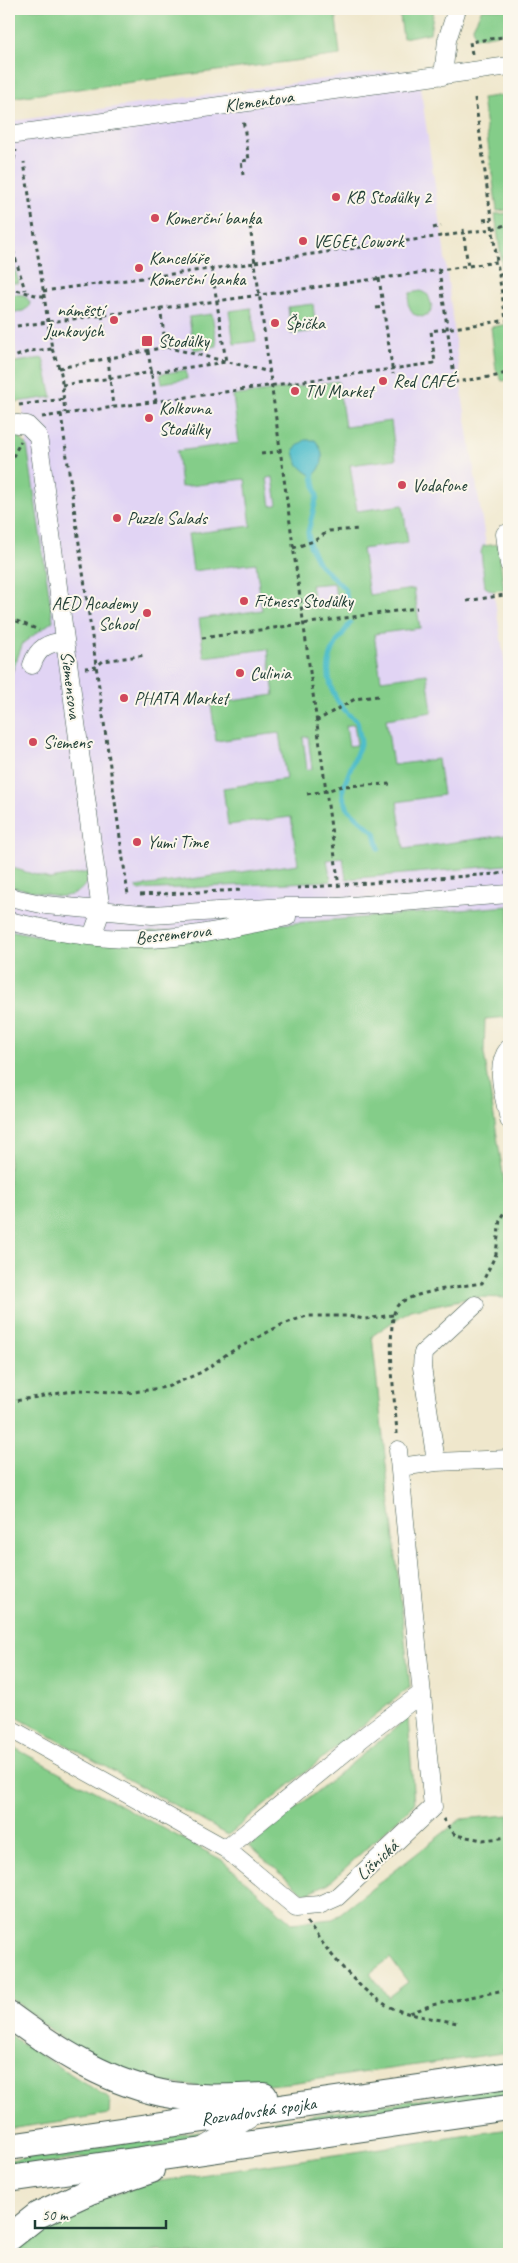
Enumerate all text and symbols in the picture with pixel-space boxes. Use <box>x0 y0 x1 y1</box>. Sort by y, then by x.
street label: Klementova <box>223 85 296 117</box>
place label: KB Stodůlky 2 <box>346 186 433 208</box>
marker: KB Stodůlky 2 <box>330 191 342 203</box>
place label: Komerční banka <box>165 207 263 229</box>
marker: Komerční banka <box>149 212 161 224</box>
place label: VEGEt Cowork <box>313 230 405 252</box>
marker: VEGEt Cowork <box>297 235 309 247</box>
place label: Kanceláře Komerční banka <box>149 247 247 290</box>
marker: Kanceláře Komerční banka <box>133 262 145 274</box>
place label: náměstí Junkových <box>44 299 108 342</box>
place label: Špička <box>285 312 326 334</box>
marker: náměstí Junkových <box>108 314 120 326</box>
marker: Špička <box>269 317 281 329</box>
place label: Stodůlky <box>158 330 211 352</box>
marker: Stodůlky <box>140 334 154 348</box>
place label: Red CAFÉ <box>393 370 458 392</box>
marker: Red CAFÉ <box>377 375 389 387</box>
place label: TN Market <box>305 380 376 402</box>
marker: TN Market <box>289 385 301 397</box>
place label: Kolkovna Stodůlky <box>159 397 212 440</box>
marker: Kolkovna Stodůlky <box>143 412 155 424</box>
place label: Vodafone <box>412 474 468 496</box>
marker: Vodafone <box>396 479 408 491</box>
place label: Puzzle Salads <box>127 507 209 529</box>
marker: Puzzle Salads <box>111 512 123 524</box>
place label: Fitness Stodůlky <box>254 590 355 612</box>
place label: AED Academy School <box>52 592 140 635</box>
marker: Fitness Stodůlky <box>238 595 250 607</box>
marker: AED Academy School <box>141 607 153 619</box>
street label: Siemensova <box>56 650 86 722</box>
place label: Culinia <box>250 662 292 684</box>
marker: Culinia <box>234 667 246 679</box>
place label: PHATA Market <box>134 687 231 709</box>
marker: PHATA Market <box>118 692 130 704</box>
place label: Siemens <box>43 731 93 753</box>
marker: Siemens <box>27 736 39 748</box>
place label: Yumi Time <box>147 831 209 853</box>
marker: Yumi Time <box>131 836 143 848</box>
street label: Bessemerova <box>134 919 213 949</box>
street label: Líšnická <box>351 1834 404 1885</box>
street label: Rozvadovská spojka <box>200 2092 319 2130</box>
scale bar <box>35 2198 166 2230</box>
text: 50 m <box>42 2206 69 2225</box>

